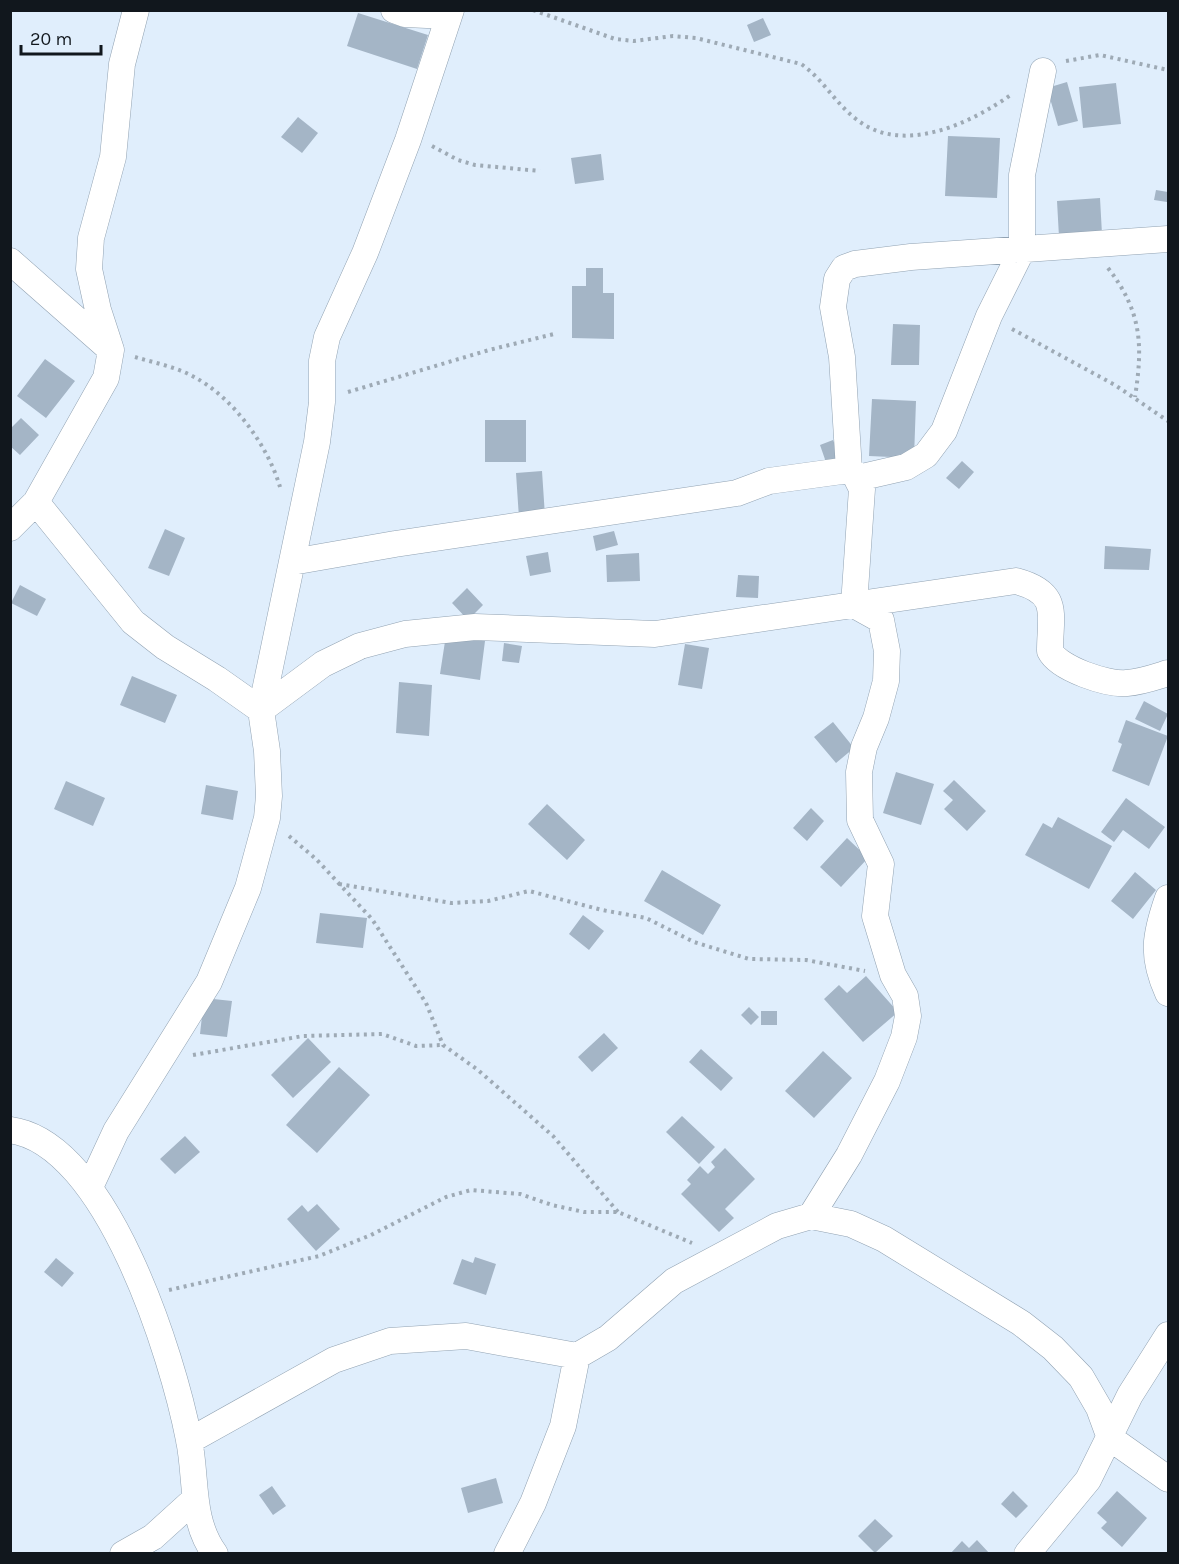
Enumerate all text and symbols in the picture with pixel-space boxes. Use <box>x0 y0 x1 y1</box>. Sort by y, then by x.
scale bar <box>21 18 100 56</box>
text: 20 m <box>30 28 72 50</box>

